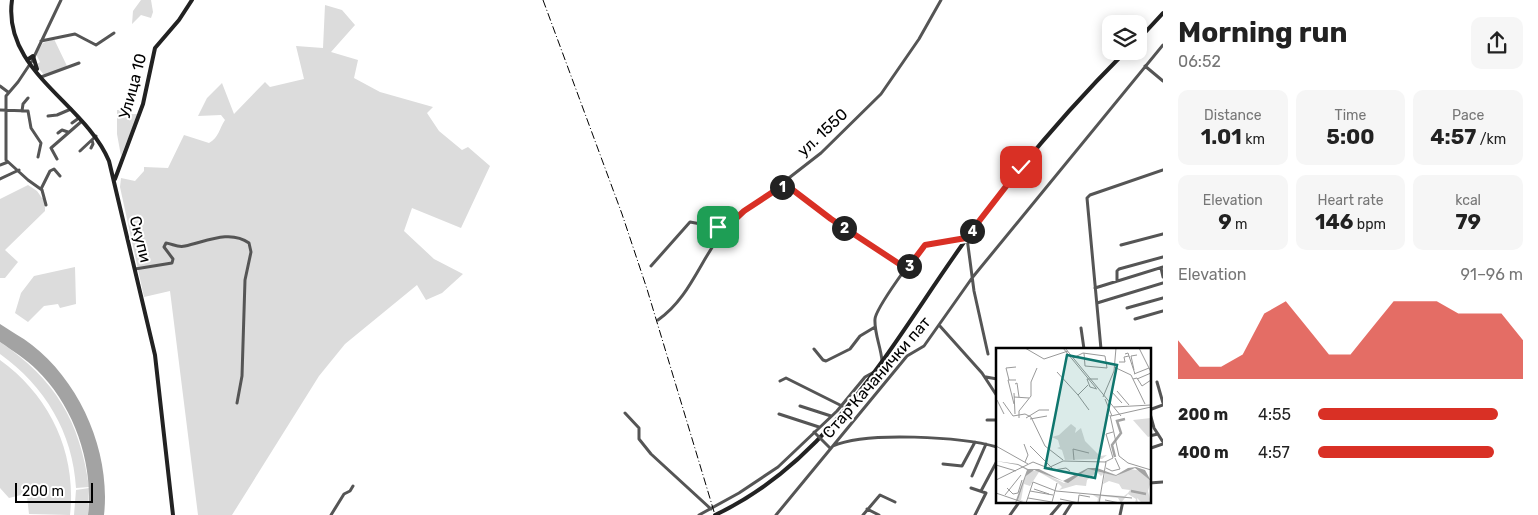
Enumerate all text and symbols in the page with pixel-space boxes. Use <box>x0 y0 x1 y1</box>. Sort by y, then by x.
map controls <box>1102 15 1147 60</box>
button: layers <box>1102 15 1147 60</box>
text: Morning run <box>1178 16 1347 49</box>
button: share <box>1471 17 1523 69</box>
street label: Улица 10 <box>115 51 150 121</box>
text: 06:52 <box>1178 52 1221 71</box>
street label: ул. 1550 <box>793 104 851 160</box>
text: Distance <box>1204 107 1262 124</box>
text: Time <box>1335 107 1366 124</box>
text: Pace <box>1452 107 1484 124</box>
text: 1.01 <box>1201 124 1242 149</box>
text: 5:00 <box>1326 124 1375 149</box>
text: 4:57 <box>1430 124 1476 149</box>
text: km <box>1242 131 1265 148</box>
text: /km <box>1476 131 1506 148</box>
pin <box>1000 146 1042 188</box>
icon: check <box>1007 153 1035 181</box>
pin: 1 <box>770 174 794 200</box>
text: 1 <box>779 179 786 196</box>
text: Elevation <box>1203 192 1263 209</box>
text: Heart rate <box>1318 192 1383 209</box>
text: kcal <box>1455 192 1481 209</box>
pin <box>697 206 739 248</box>
text: 9 <box>1218 209 1232 234</box>
text: 146 <box>1315 209 1353 234</box>
text: 79 <box>1455 209 1481 234</box>
icon: arrive <box>704 213 732 241</box>
street label: Скупи <box>126 214 155 264</box>
pin: 2 <box>832 216 856 240</box>
text: m <box>1232 216 1248 233</box>
text: bpm <box>1353 216 1386 233</box>
pin: 4 <box>960 218 984 244</box>
text: 2 <box>840 220 849 237</box>
text: 4 <box>968 223 977 240</box>
pin: 3 <box>896 254 922 278</box>
text: 3 <box>905 258 914 275</box>
text: Elevation <box>1178 265 1247 284</box>
text: 91–96 m <box>1461 265 1523 284</box>
street label: Стар Качанички пат <box>818 313 934 442</box>
inset map <box>996 348 1150 502</box>
text: 200 m <box>1178 405 1228 424</box>
text: 4:55 <box>1258 405 1291 424</box>
text: 400 m <box>1178 443 1229 462</box>
text: 4:57 <box>1258 443 1290 462</box>
scale bar <box>15 480 92 503</box>
text: 200 m <box>22 483 64 500</box>

